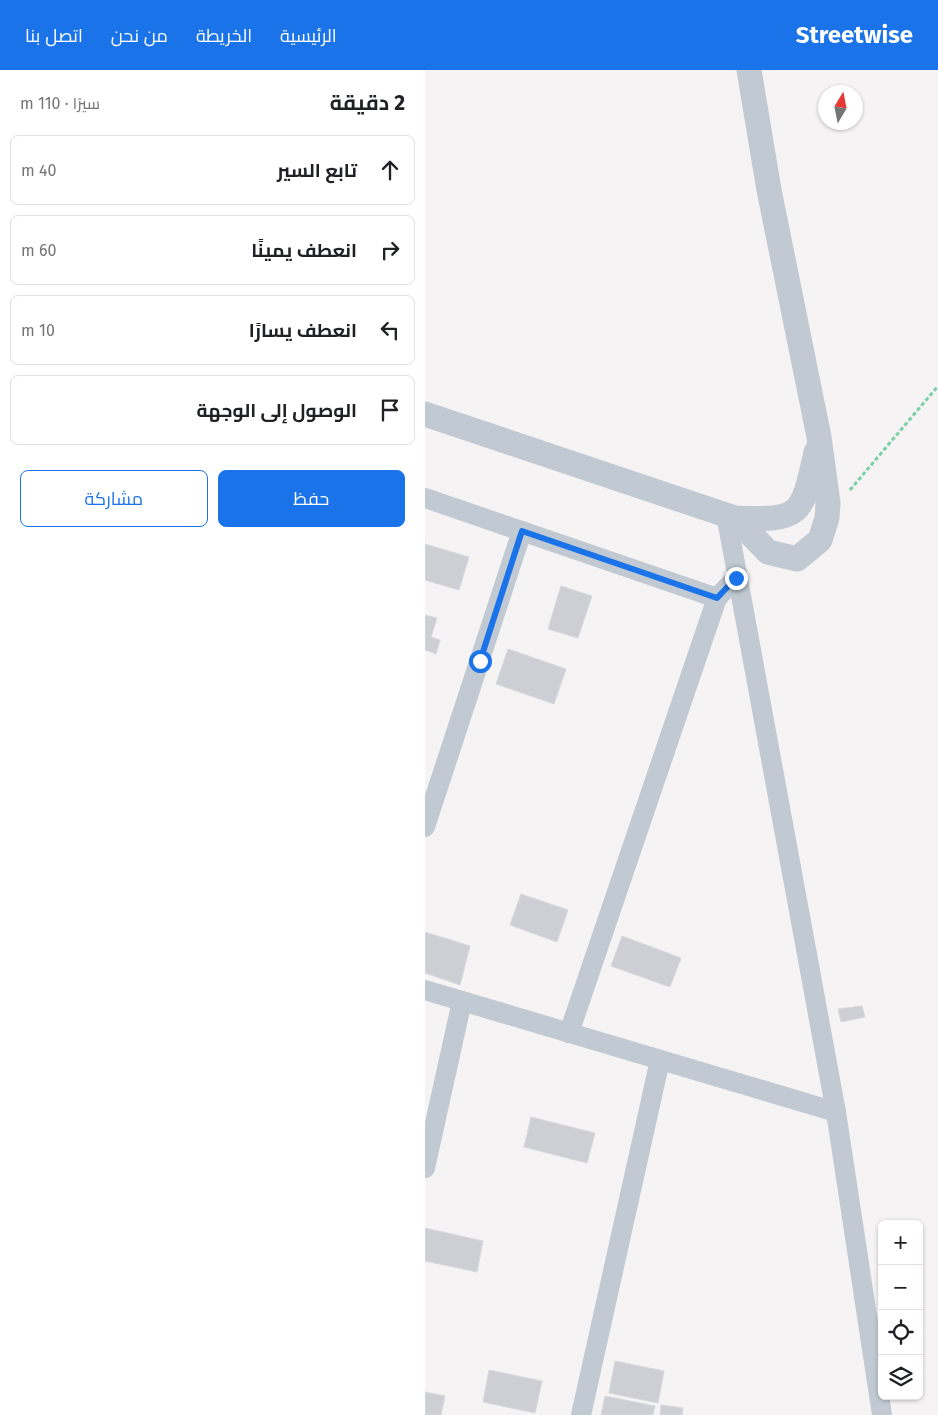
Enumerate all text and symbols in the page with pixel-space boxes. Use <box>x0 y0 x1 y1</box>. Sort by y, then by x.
text: Streetwise <box>796 21 913 49</box>
text: اتصل بنا <box>25 25 83 47</box>
text: من نحن <box>111 25 168 47</box>
text: الخريطة <box>196 25 252 47</box>
text: الرئيسية <box>280 25 337 47</box>
north arrow <box>818 85 863 130</box>
text: 2 دقيقة <box>330 90 405 116</box>
text: سيرًا · 110 m <box>20 94 100 113</box>
icon: ahead <box>376 156 404 184</box>
text: تابع السير <box>277 159 357 182</box>
text: 40 m <box>21 161 56 180</box>
icon: right <box>376 236 404 264</box>
text: انعطف يمينًا <box>251 239 357 262</box>
text: 60 m <box>21 241 56 260</box>
icon: left <box>376 316 404 344</box>
text: انعطف يسارًا <box>249 319 357 342</box>
text: 10 m <box>21 321 55 340</box>
icon: arrive <box>376 396 404 424</box>
text: الوصول إلى الوجهة <box>197 399 357 422</box>
button: مشاركة <box>20 470 208 527</box>
button: حفظ <box>218 470 405 527</box>
route end <box>725 567 748 590</box>
route start <box>469 650 492 673</box>
map controls <box>878 1220 923 1400</box>
button: + <box>878 1220 923 1265</box>
button: − <box>878 1265 923 1310</box>
button: locate <box>878 1310 923 1355</box>
button: layers <box>878 1355 923 1400</box>

